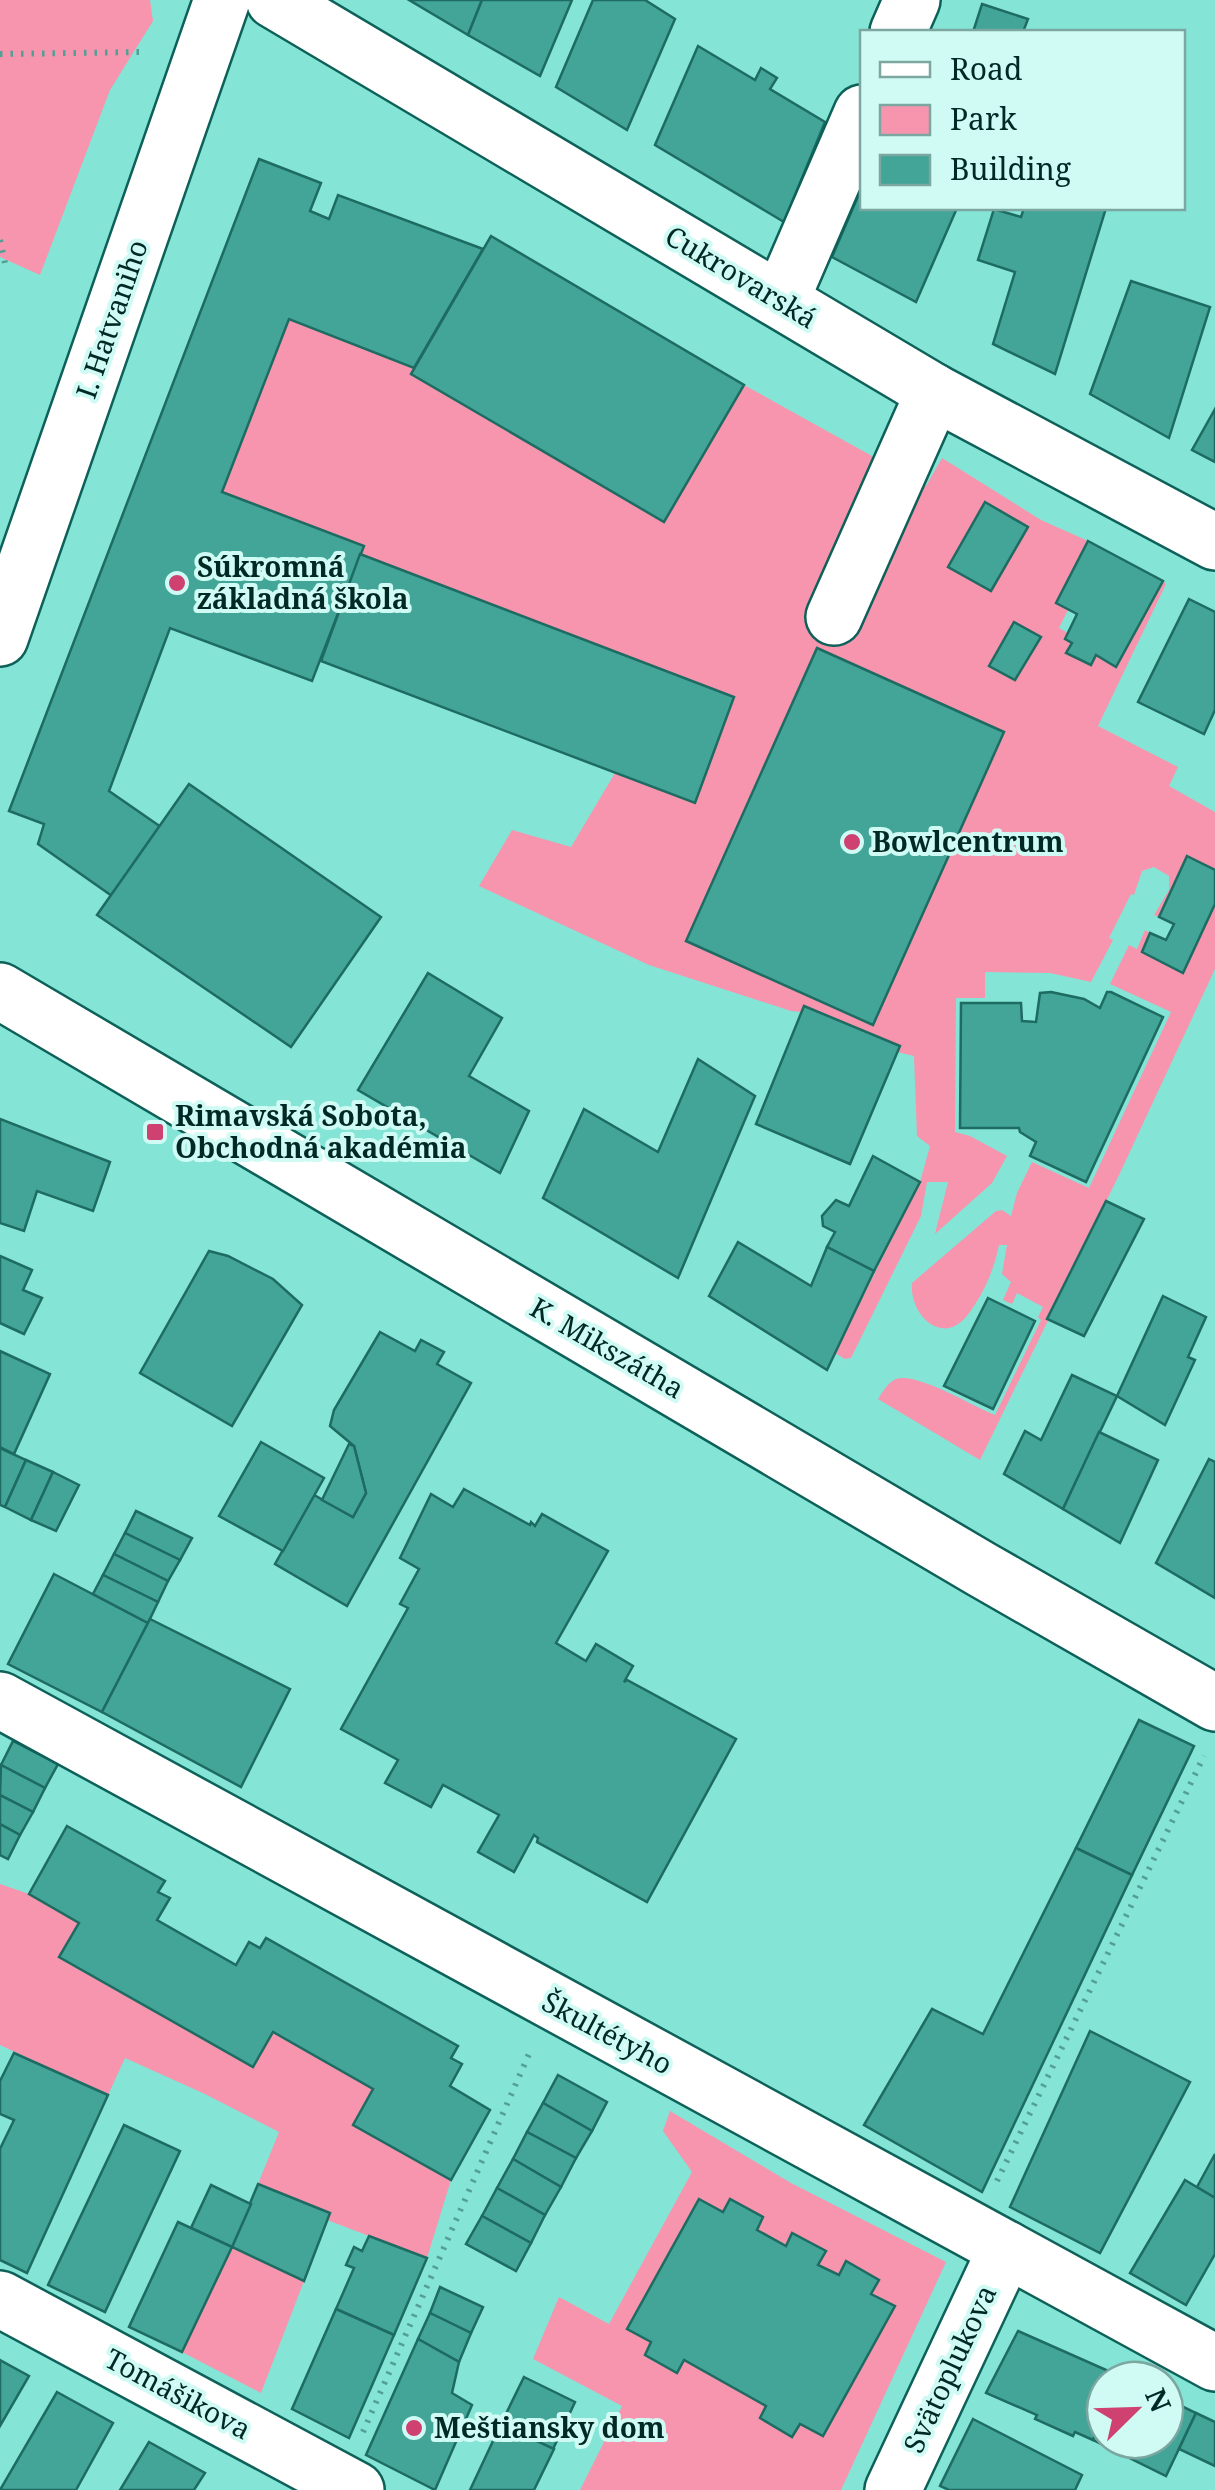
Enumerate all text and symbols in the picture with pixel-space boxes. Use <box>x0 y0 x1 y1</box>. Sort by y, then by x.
legend <box>860 30 1185 210</box>
text: Road <box>950 48 1022 89</box>
text: Park <box>950 98 1017 139</box>
text: Building <box>950 148 1071 189</box>
street label: Cukrovarská <box>659 216 824 336</box>
street label: I. Hatvaniho <box>66 234 156 403</box>
place label: Súkromná základná škola <box>197 547 409 617</box>
marker: Súkromná základná škola <box>166 572 188 594</box>
place label: Bowlcentrum <box>872 822 1064 860</box>
marker: Bowlcentrum <box>841 831 863 853</box>
place label: Rimavská Sobota, Obchodná akadémia <box>175 1096 467 1166</box>
marker: Rimavská Sobota, Obchodná akadémia <box>144 1121 166 1143</box>
street label: K. Mikszátha <box>524 1288 691 1406</box>
street label: Škultétyho <box>536 1982 679 2082</box>
street label: Svätoplukova <box>894 2279 1005 2459</box>
street label: Tomášikova <box>99 2339 258 2447</box>
north arrow <box>1085 2360 1185 2460</box>
text: N <box>1137 2382 1181 2417</box>
place label: Meštiansky dom <box>434 2408 665 2446</box>
marker: Meštiansky dom <box>403 2417 425 2439</box>

